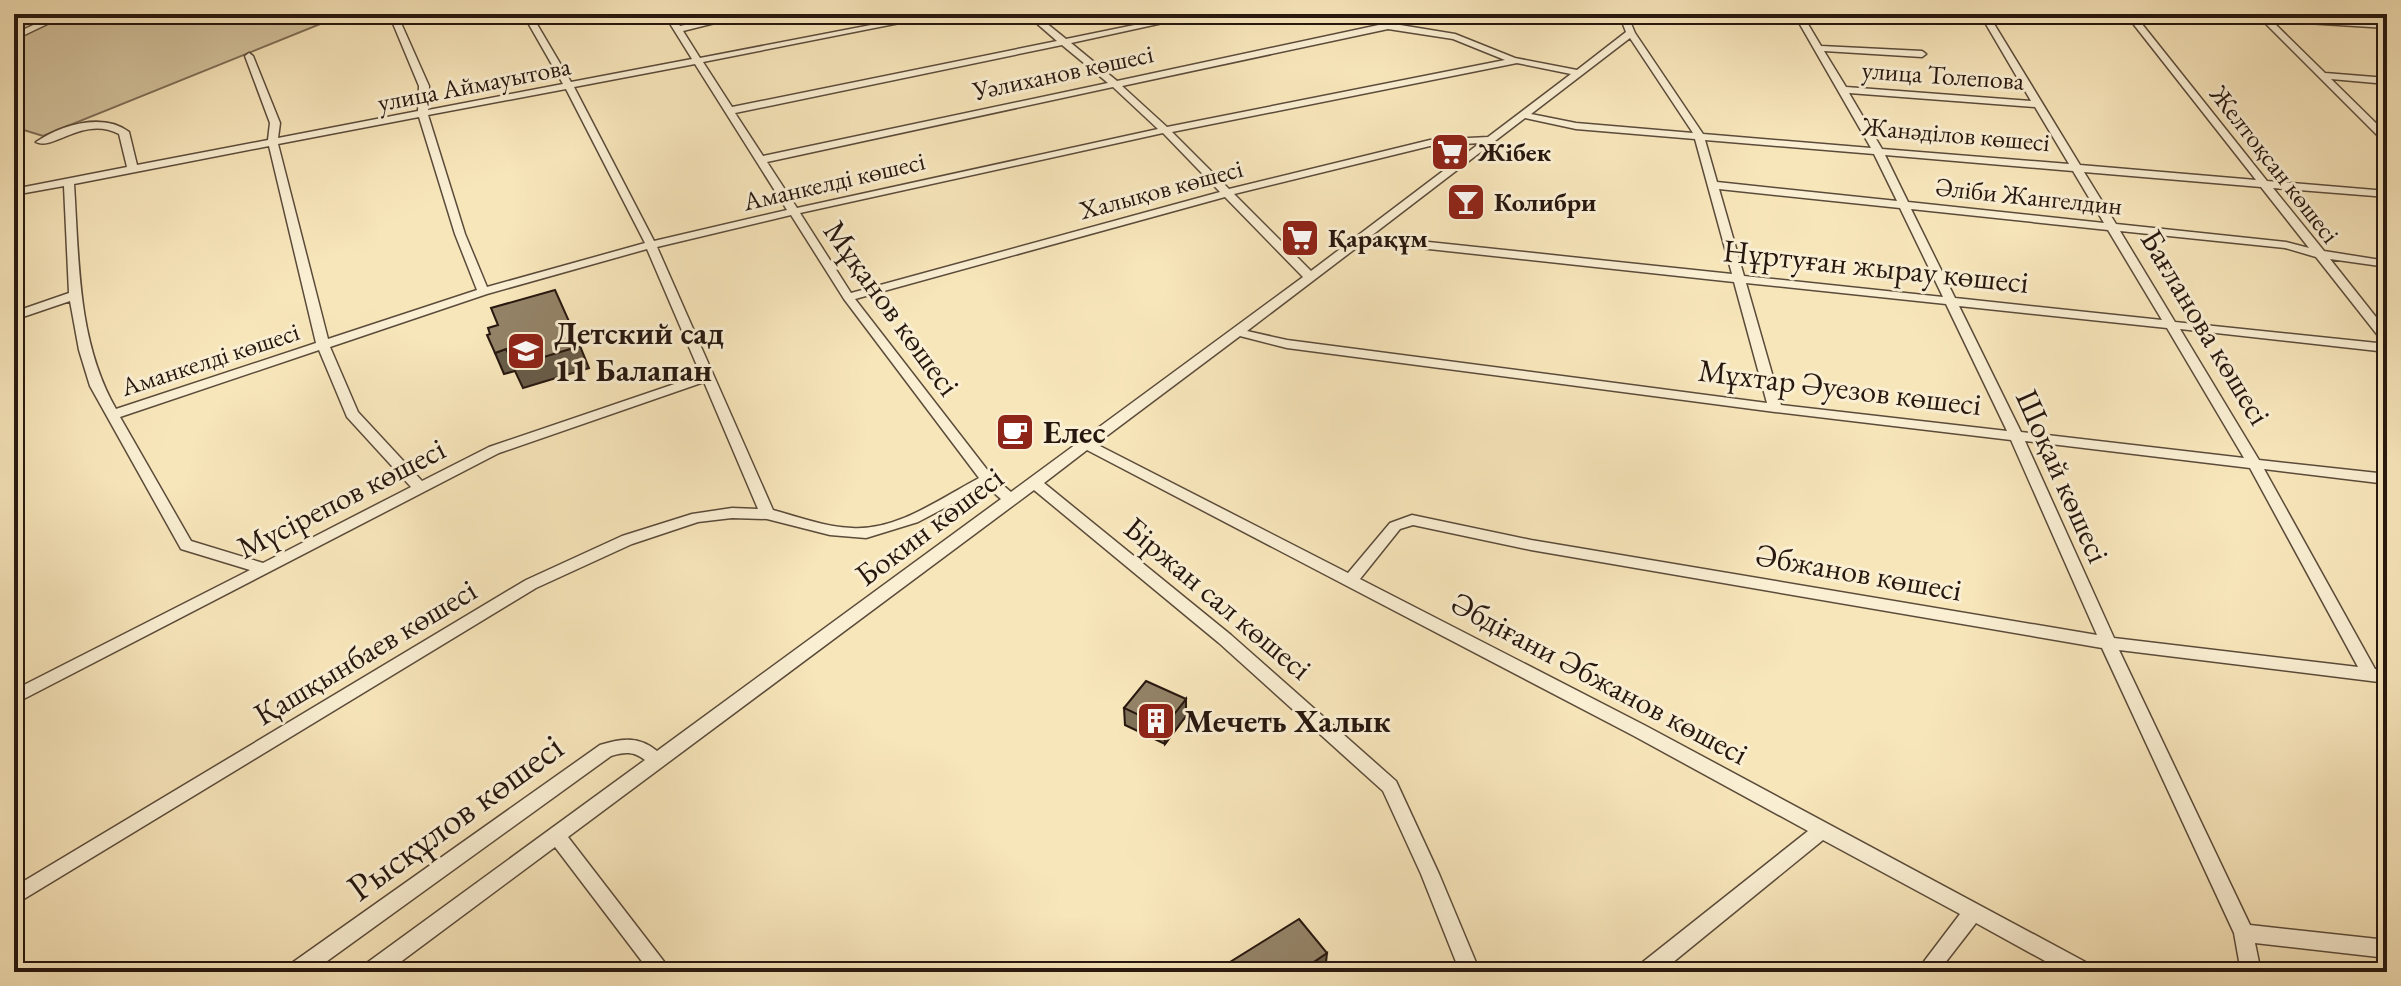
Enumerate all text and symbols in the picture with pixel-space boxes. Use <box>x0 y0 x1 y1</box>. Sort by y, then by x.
street label: Уәлиханов көшесі <box>969 36 1156 108</box>
street label: улица Аймауытова <box>374 48 574 119</box>
street label: улица Толепова <box>1861 52 2026 98</box>
street label: Желтоқсан көшесі <box>2202 77 2348 250</box>
street label: Жанәділов көшесі <box>1860 109 2051 159</box>
supermarket icon: Жібек <box>1429 131 1471 173</box>
place label: Жібек <box>1477 135 1552 169</box>
street label: Аманкелді көшесі <box>739 144 928 219</box>
street label: Халықов көшесі <box>1075 151 1246 227</box>
street label: Әліби Жангелдин <box>1934 169 2124 223</box>
bar icon: Колибри <box>1445 181 1487 223</box>
place label: Колибри <box>1494 185 1596 219</box>
street label: Мұқанов көшесі <box>814 212 970 404</box>
supermarket icon: Қарақұм <box>1279 217 1321 259</box>
place label: Қарақұм <box>1328 221 1428 255</box>
street label: Бағланова көшесі <box>2131 221 2281 433</box>
street label: Нұртуған жырау көшесі <box>1721 229 2031 303</box>
place label: Детский сад 11 Балапан <box>554 312 724 391</box>
street label: Аманкелді көшесі <box>115 314 304 404</box>
school or university icon: Детский сад 11 Балапан <box>505 330 547 372</box>
street label: Мұхтар Әуезов көшесі <box>1696 349 1984 425</box>
street label: Шоқай көшесі <box>2006 383 2120 569</box>
cafe icon: Елес <box>994 411 1036 453</box>
place label: Елес <box>1043 411 1106 453</box>
street label: Мүсірепов көшесі <box>230 427 452 569</box>
street label: Бокин көшесі <box>846 456 1012 596</box>
street label: Біржан сал көшесі <box>1115 507 1321 689</box>
street label: Әбжанов көшесі <box>1753 533 1965 611</box>
street label: Қашқынбаев көшесі <box>246 569 484 735</box>
street label: Әбдіғани Әбжанов көшесі <box>1444 582 1756 774</box>
building icon: Мечеть Халык <box>1135 700 1177 742</box>
place label: Мечеть Халык <box>1184 700 1391 742</box>
street label: Рысқұлов көшесі <box>337 722 572 912</box>

